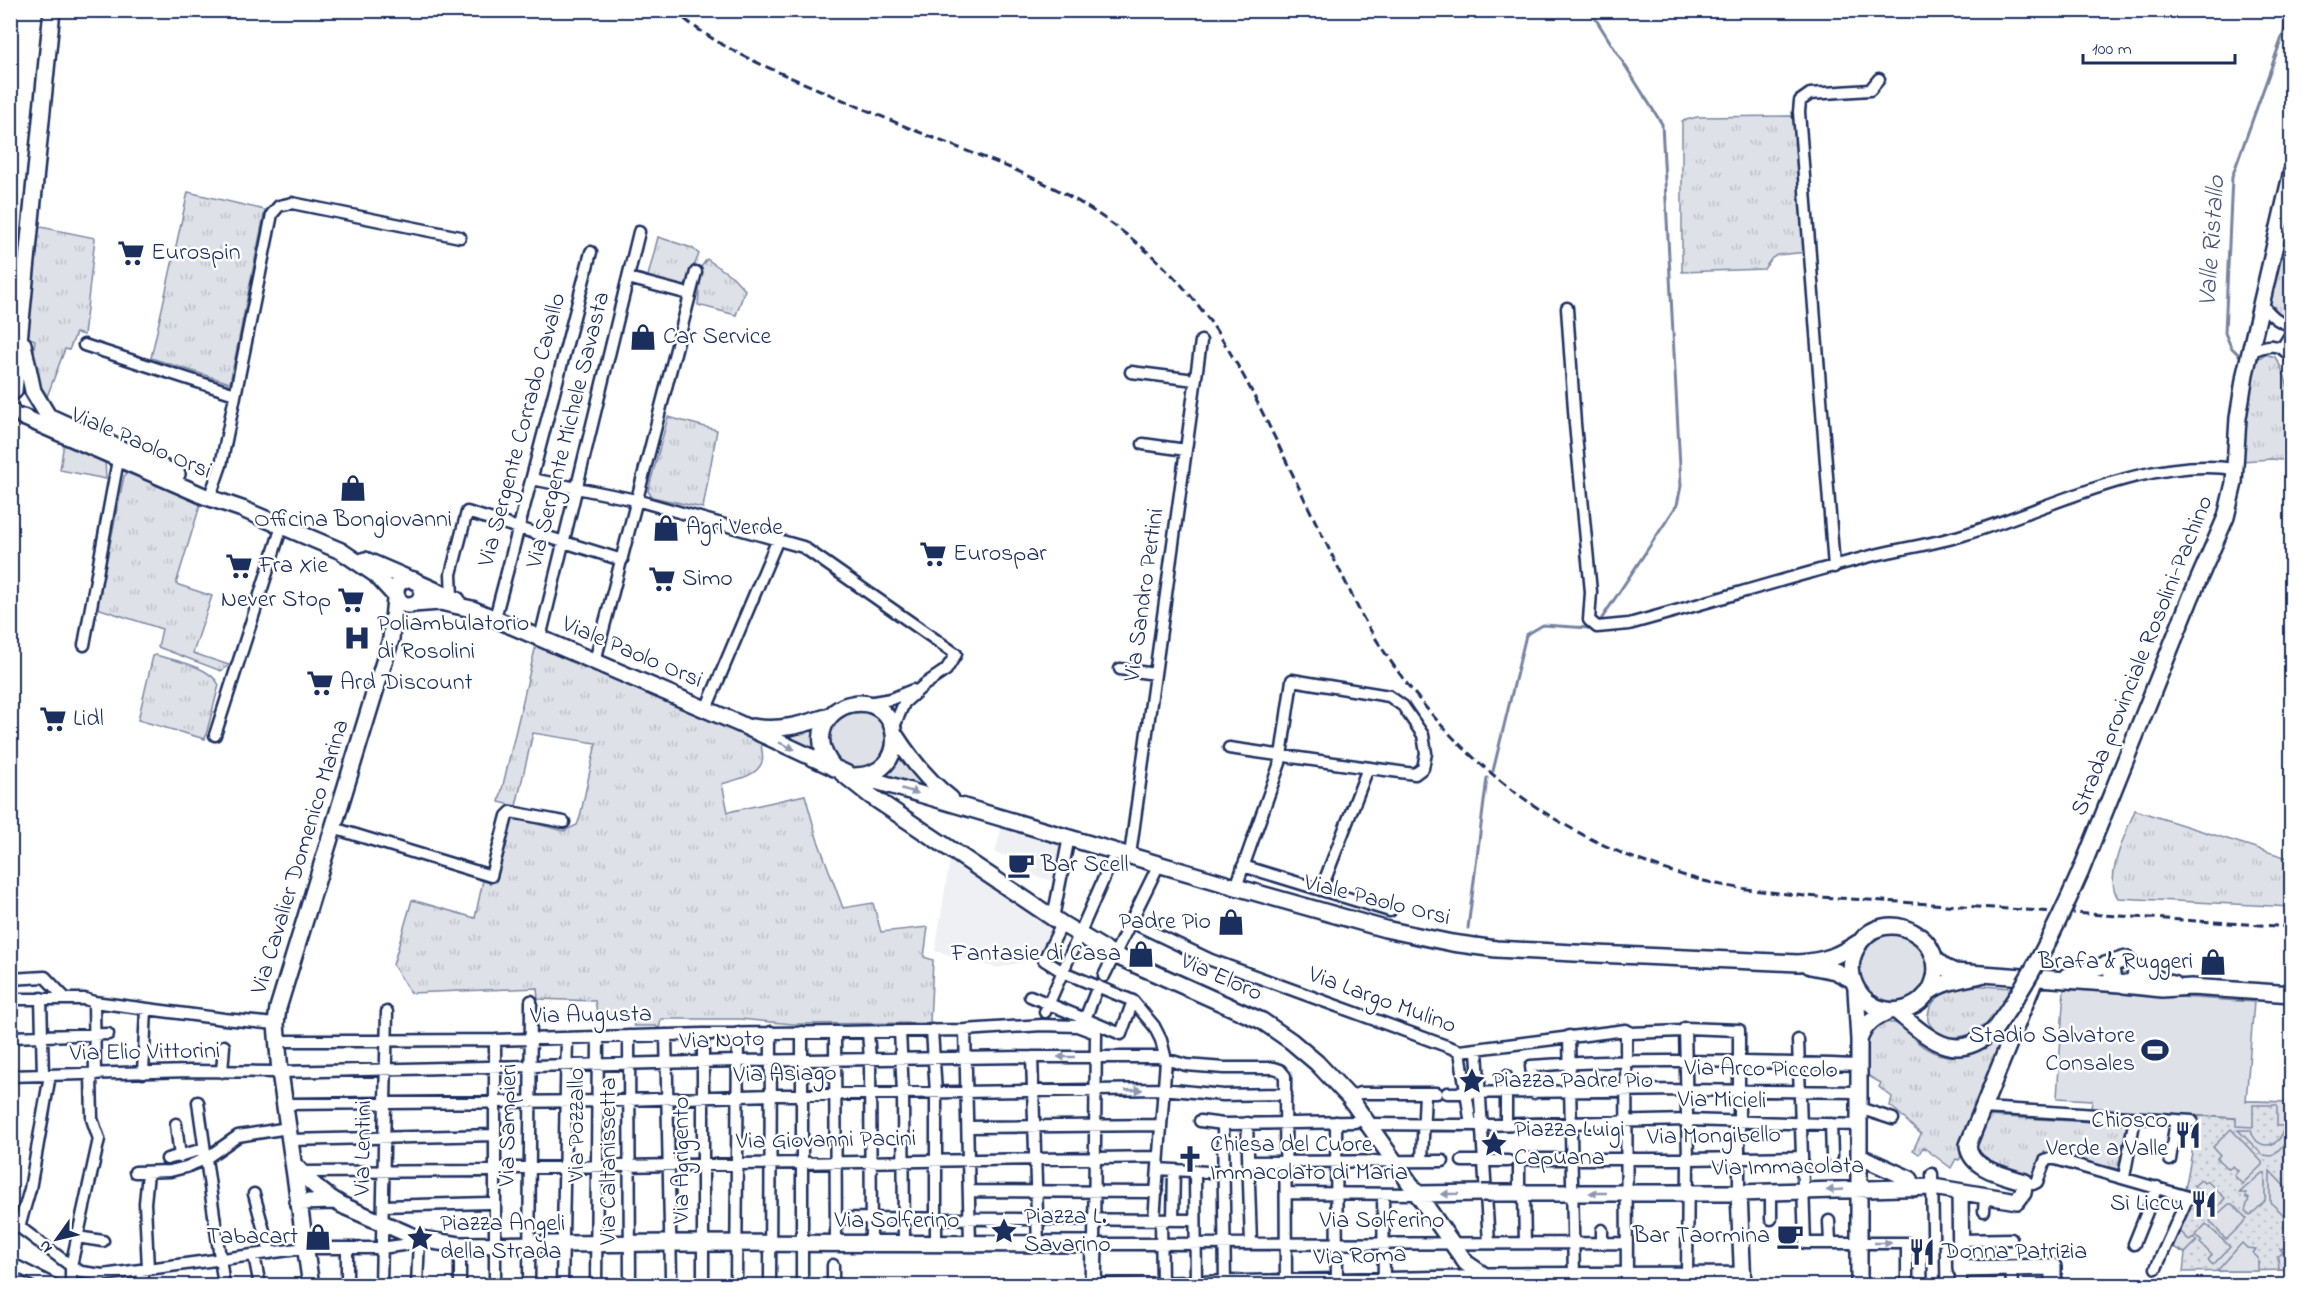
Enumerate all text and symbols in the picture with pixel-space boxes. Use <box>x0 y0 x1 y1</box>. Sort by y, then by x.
scale bar <box>2083 27 2234 65</box>
text: 100 m <box>2092 37 2132 63</box>
water label: Valle Ristallo <box>2189 173 2237 307</box>
place label: Eurospin <box>151 236 241 271</box>
supermarket icon: Eurospin <box>116 238 146 268</box>
street label: Via Sergente Michele Savasta <box>517 288 620 573</box>
street label: Via Sergente Corrado Cavallo <box>469 289 576 572</box>
place label: Car Service <box>663 320 771 355</box>
shop icon: Car Service <box>628 322 658 352</box>
street label: Viale Paolo Orsi <box>64 398 217 489</box>
shop icon: Officina Bongiovanni <box>338 473 368 503</box>
street label: Strada provinciale Rosolini-Pachino <box>2063 491 2223 821</box>
place label: Officina Bongiovanni <box>254 503 452 538</box>
street label: Via Sandro Pertini <box>1115 506 1174 685</box>
place label: Agri Verde <box>686 511 783 546</box>
shop icon: Agri Verde <box>651 513 681 543</box>
place label: Eurospar <box>953 537 1047 572</box>
supermarket icon: Eurospar <box>918 539 948 569</box>
place label: Fra Xie <box>258 549 328 584</box>
supermarket icon: Fra Xie <box>224 551 254 581</box>
place label: Simo <box>682 562 733 597</box>
supermarket icon: Simo <box>647 564 677 594</box>
place label: Never Stop <box>221 583 331 618</box>
supermarket icon: Never Stop <box>336 585 366 615</box>
place label: Poliambulatorio di Rosolini <box>377 607 529 670</box>
street label: Viale Paolo Orsi <box>555 607 708 698</box>
hospital icon: Poliambulatorio di Rosolini <box>342 623 372 653</box>
place label: Ard Discount <box>340 666 473 701</box>
supermarket icon: Ard Discount <box>305 668 335 698</box>
place label: Lidl <box>73 702 104 737</box>
supermarket icon: Lidl <box>38 704 68 734</box>
street label: Via Cavalier Domenico Marina <box>242 715 359 1000</box>
one-way arrow <box>778 742 796 752</box>
one-way arrow <box>901 787 919 796</box>
place label: Bar Scell <box>1040 848 1128 883</box>
cafe icon: Bar Scell <box>1006 850 1036 880</box>
street label: Viale Paolo Orsi <box>1299 866 1454 936</box>
place label: Padre Pio <box>1119 905 1211 940</box>
shop icon: Padre Pio <box>1216 907 1246 937</box>
place label: Fantasie di Casa <box>950 937 1121 972</box>
shop icon: Fantasie di Casa <box>1126 939 1156 969</box>
street label: Via Eloro <box>1173 944 1268 1012</box>
place label: Brafa & Ruggeri <box>2037 945 2193 980</box>
shop icon: Brafa & Ruggeri <box>2198 947 2228 977</box>
street label: Via Largo Mulino <box>1302 958 1461 1044</box>
street label: Via Augusta <box>529 997 652 1035</box>
place label: Stadio Salvatore Consales <box>1969 1019 2135 1082</box>
street label: Via Noto <box>678 1022 765 1060</box>
street label: Via Elio Vittorini <box>68 1034 221 1072</box>
sports icon: Stadio Salvatore Consales <box>2140 1035 2170 1065</box>
street label: Via Arco Piccolo <box>1683 1051 1838 1089</box>
one-way arrow <box>1056 1052 1075 1062</box>
street label: Via Asiago <box>732 1057 837 1093</box>
street label: Via Sampieri <box>490 1063 528 1188</box>
place label: Piazza Padre Pio <box>1492 1064 1653 1099</box>
place icon: Piazza Padre Pio <box>1457 1066 1487 1096</box>
street label: Via Pozzallo <box>560 1068 595 1183</box>
street label: Via Caltanissetta <box>592 1077 627 1246</box>
street label: Via Micieli <box>1676 1083 1767 1119</box>
one-way arrow <box>1124 1085 1143 1095</box>
street label: Via Agrigento <box>665 1096 700 1225</box>
street label: Via Lentini <box>346 1100 382 1197</box>
place label: Chiosco Verde a Valle <box>2045 1104 2168 1167</box>
place label: Piazza Luigi Capuana <box>1514 1113 1625 1176</box>
street label: Via Mongibello <box>1646 1118 1781 1156</box>
restaurant icon: Chiosco Verde a Valle <box>2173 1120 2203 1150</box>
street label: Via Giovanni Pacini <box>735 1122 916 1160</box>
place label: Chiesa del Cuore Immacolato di Maria <box>1210 1128 1408 1191</box>
place icon: Piazza Luigi Capuana <box>1479 1129 1509 1159</box>
church icon: Chiesa del Cuore Immacolato di Maria <box>1175 1144 1205 1174</box>
street label: Via Immacolata <box>1711 1149 1864 1187</box>
one-way arrow <box>1825 1185 1844 1195</box>
place label: Sì Liccu <box>2110 1187 2184 1222</box>
one-way arrow <box>1588 1188 1607 1198</box>
one-way arrow <box>1441 1189 1460 1199</box>
restaurant icon: Sì Liccu <box>2189 1189 2219 1219</box>
place label: Piazza L. Savarino <box>1024 1200 1111 1263</box>
street label: Via Solferino <box>834 1204 959 1239</box>
street label: Via Solferino <box>1319 1204 1444 1239</box>
place label: Piazza Angeli della Strada <box>440 1207 565 1270</box>
north arrow <box>27 1209 87 1269</box>
place icon: Piazza L. Savarino <box>989 1216 1019 1246</box>
place label: Bar Taormina <box>1632 1219 1770 1254</box>
place label: Tabacart <box>207 1220 298 1255</box>
cafe icon: Bar Taormina <box>1775 1221 1805 1251</box>
shop icon: Tabacart <box>303 1222 333 1252</box>
place icon: Piazza Angeli della Strada <box>405 1223 435 1253</box>
text: N <box>33 1235 59 1257</box>
place label: Donna Patrizia <box>1941 1235 2087 1270</box>
restaurant icon: Donna Patrizia <box>1907 1237 1937 1267</box>
street label: Via Roma <box>1312 1238 1407 1276</box>
one-way arrow <box>1873 1238 1892 1248</box>

